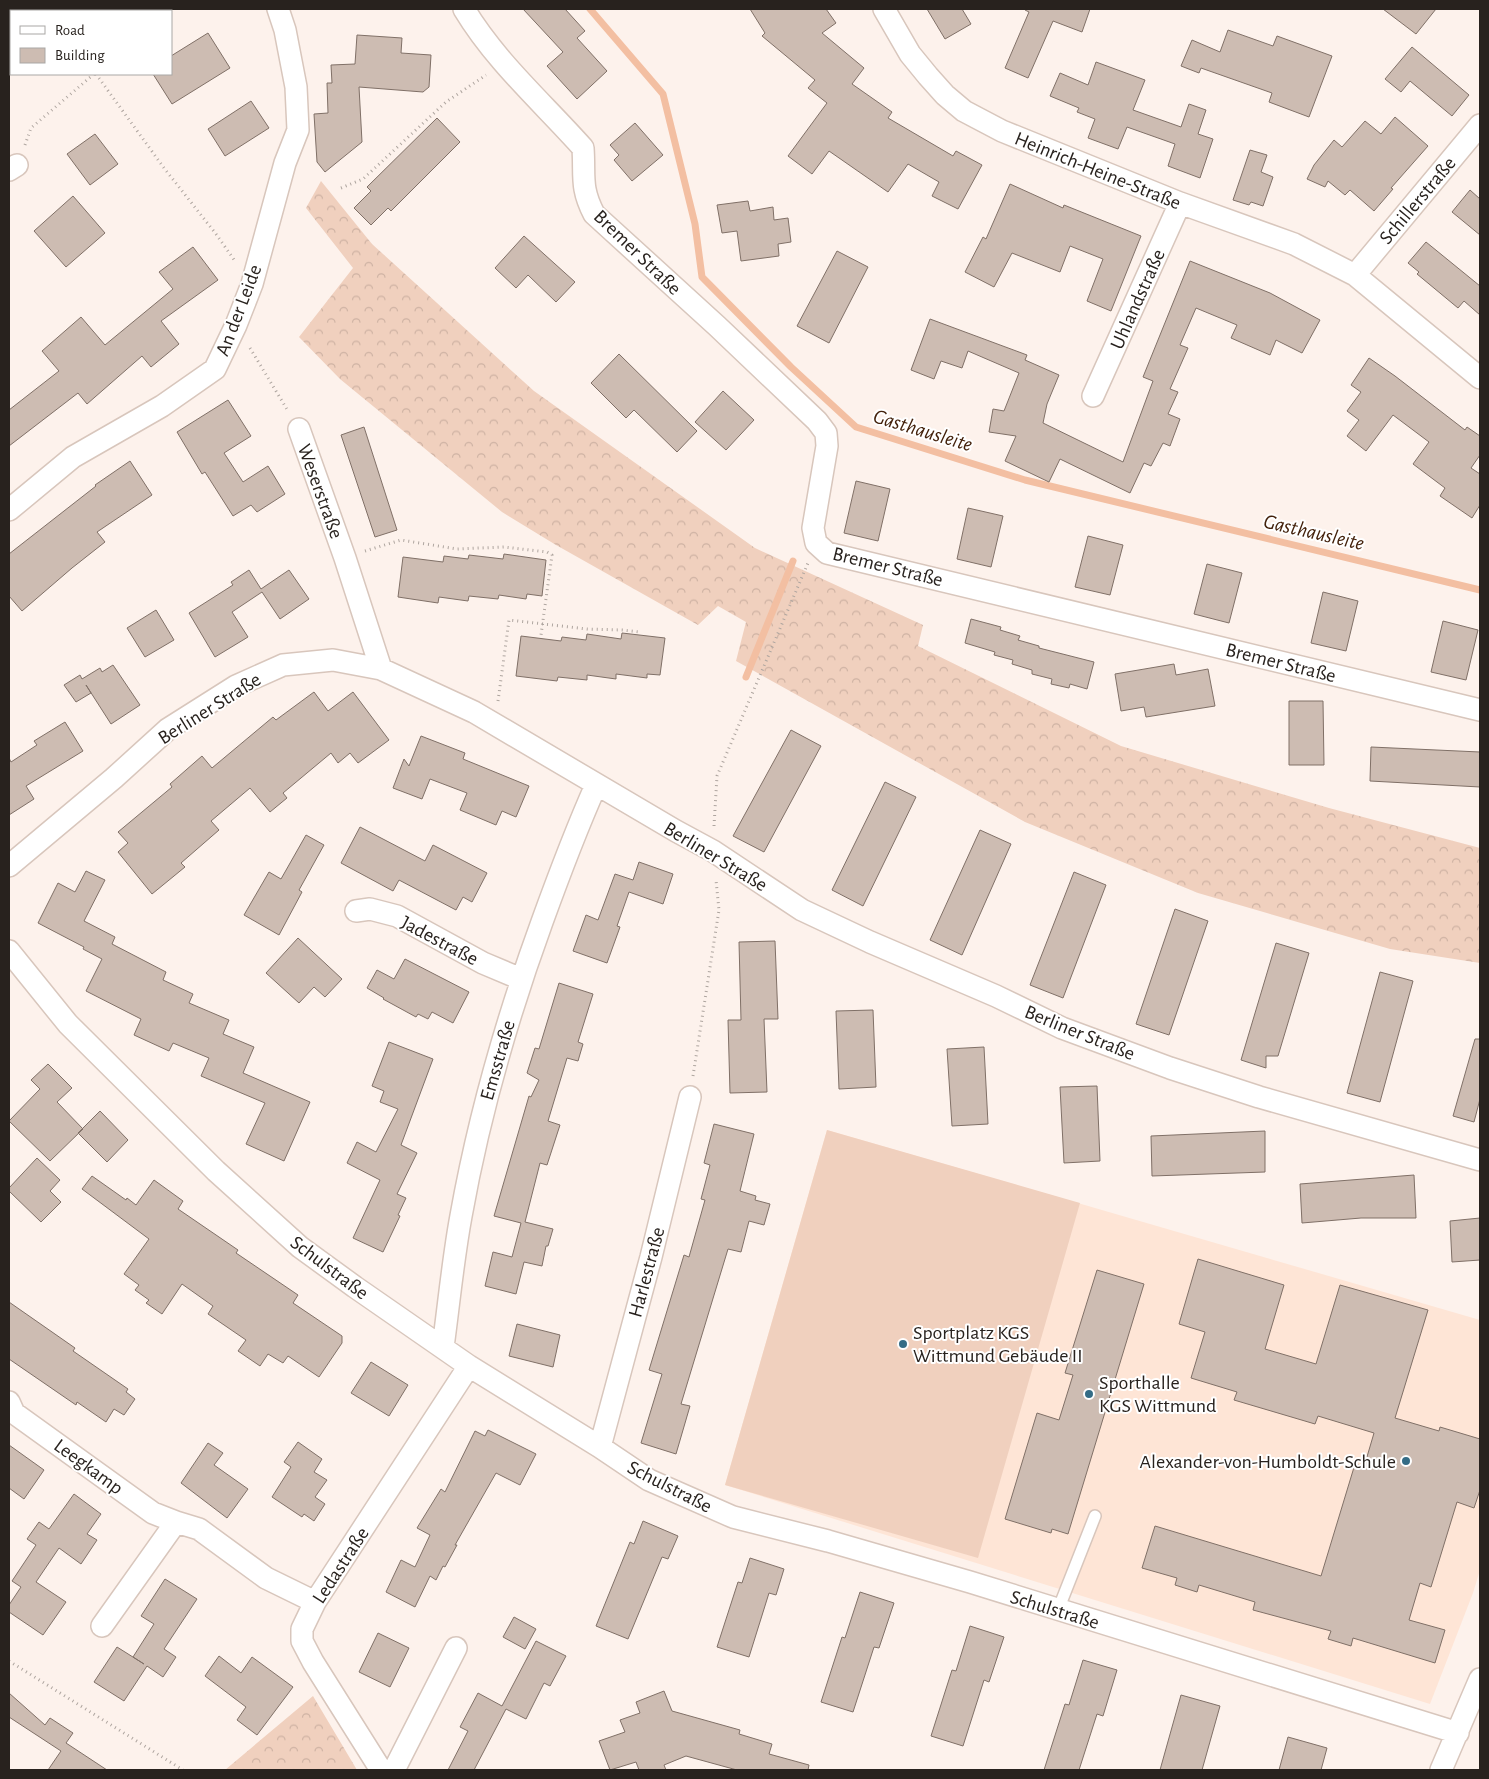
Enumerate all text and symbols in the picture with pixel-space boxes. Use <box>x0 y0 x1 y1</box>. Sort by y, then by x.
legend <box>10 10 172 75</box>
text: Road <box>55 23 85 38</box>
text: Building <box>55 48 105 63</box>
street label: Heinrich-Heine-Straße <box>1012 128 1183 213</box>
street label: Schillerstraße <box>1376 153 1460 248</box>
street label: Bremer Straße <box>590 206 685 299</box>
street label: Uhlandstraße <box>1107 246 1169 352</box>
street label: An der Leide <box>212 262 265 359</box>
water label: Gasthausleite <box>871 405 975 456</box>
street label: Weserstraße <box>294 441 346 541</box>
water label: Gasthausleite <box>1262 511 1366 554</box>
street label: Bremer Straße <box>831 544 945 590</box>
street label: Bremer Straße <box>1224 640 1338 686</box>
street label: Berliner Straße <box>155 669 264 748</box>
street label: Berliner Straße <box>660 818 771 896</box>
street label: Jadestraße <box>398 912 481 969</box>
street label: Berliner Straße <box>1022 1002 1138 1064</box>
street label: Emsstraße <box>477 1018 519 1103</box>
street label: Harlestraße <box>625 1225 669 1320</box>
street label: Schulstraße <box>287 1232 372 1303</box>
place label: Sportplatz KGS Wittmund Gebäude II <box>913 1323 1083 1366</box>
marker: Sportplatz KGS Wittmund Gebäude II <box>897 1338 909 1350</box>
place label: Sporthalle KGS Wittmund <box>1099 1373 1216 1416</box>
marker: Sporthalle KGS Wittmund <box>1083 1388 1095 1400</box>
street label: Leegkamp <box>50 1435 127 1498</box>
place label: Alexander-von-Humboldt-Schule <box>1139 1452 1396 1472</box>
marker: Alexander-von-Humboldt-Schule <box>1400 1455 1412 1467</box>
street label: Schulstraße <box>624 1457 715 1517</box>
street label: Ledastraße <box>309 1524 373 1607</box>
street label: Schulstraße <box>1008 1587 1102 1633</box>

